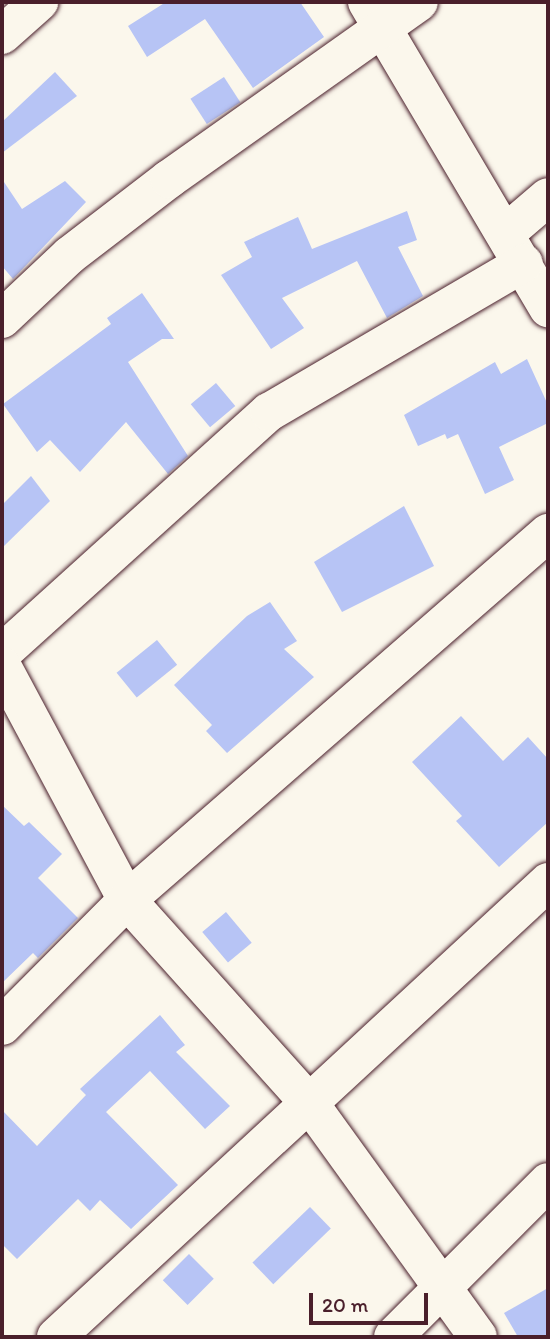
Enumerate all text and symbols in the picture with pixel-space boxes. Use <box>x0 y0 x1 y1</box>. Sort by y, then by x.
scale bar <box>312 1280 431 1324</box>
text: 20 m <box>322 1292 368 1317</box>

